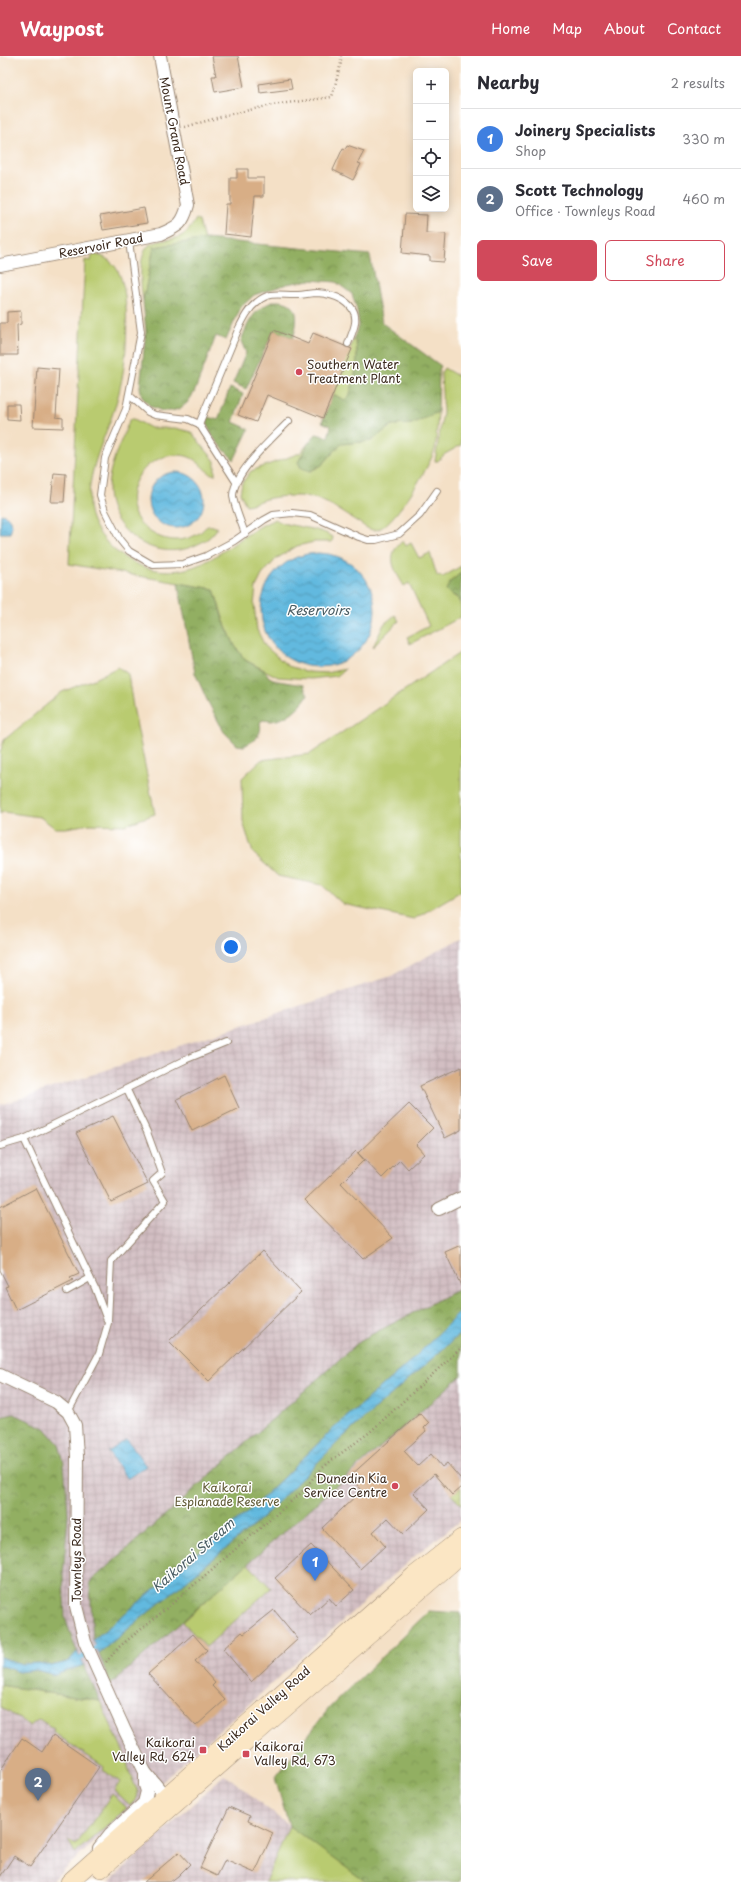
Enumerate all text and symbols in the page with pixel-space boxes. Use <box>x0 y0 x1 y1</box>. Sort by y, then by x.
text: Waypost <box>20 14 104 42</box>
text: Home <box>491 18 530 39</box>
text: Map <box>552 18 582 39</box>
text: About <box>604 18 645 39</box>
text: Contact <box>667 18 721 39</box>
map controls <box>413 68 449 212</box>
button: + <box>413 68 449 104</box>
text: Nearby <box>477 69 539 95</box>
text: 2 results <box>671 73 725 92</box>
street label: Mount Grand Road <box>156 75 194 187</box>
button: − <box>413 104 449 140</box>
text: Joinery Specialists <box>515 118 655 141</box>
text: 1 <box>487 129 493 148</box>
text: 330 m <box>682 129 725 148</box>
button: locate <box>413 140 449 176</box>
text: Shop <box>515 141 546 160</box>
button: layers <box>413 176 449 212</box>
text: Scott Technology <box>515 178 644 201</box>
text: 2 <box>485 189 495 208</box>
text: 460 m <box>682 189 725 208</box>
text: Office · Townleys Road <box>515 201 656 220</box>
street label: Reservoir Road <box>57 228 145 262</box>
button: Save <box>477 240 597 281</box>
button: Share <box>605 240 725 281</box>
place label: Southern Water Treatment Plant <box>307 355 400 387</box>
marker: Southern Water Treatment Plant <box>294 367 304 377</box>
water label: Reservoirs <box>287 600 351 619</box>
your location <box>221 937 241 957</box>
place label: Dunedin Kia Service Centre <box>303 1469 388 1501</box>
park label: Kaikorai Esplanade Reserve <box>174 1478 280 1510</box>
marker: Dunedin Kia Service Centre <box>390 1481 400 1491</box>
water label: Kaikorai Stream <box>147 1513 239 1596</box>
street label: Townleys Road <box>67 1518 85 1602</box>
pin: 1 <box>302 1548 328 1581</box>
street label: Kaikorai Valley Road <box>213 1661 314 1755</box>
place label: Kaikorai Valley Rd, 624 <box>112 1733 195 1765</box>
place label: Kaikorai Valley Rd, 673 <box>254 1737 336 1769</box>
marker: Kaikorai Valley Rd, 624 <box>198 1745 208 1755</box>
marker: Kaikorai Valley Rd, 673 <box>241 1749 251 1759</box>
pin: 2 <box>25 1768 51 1801</box>

